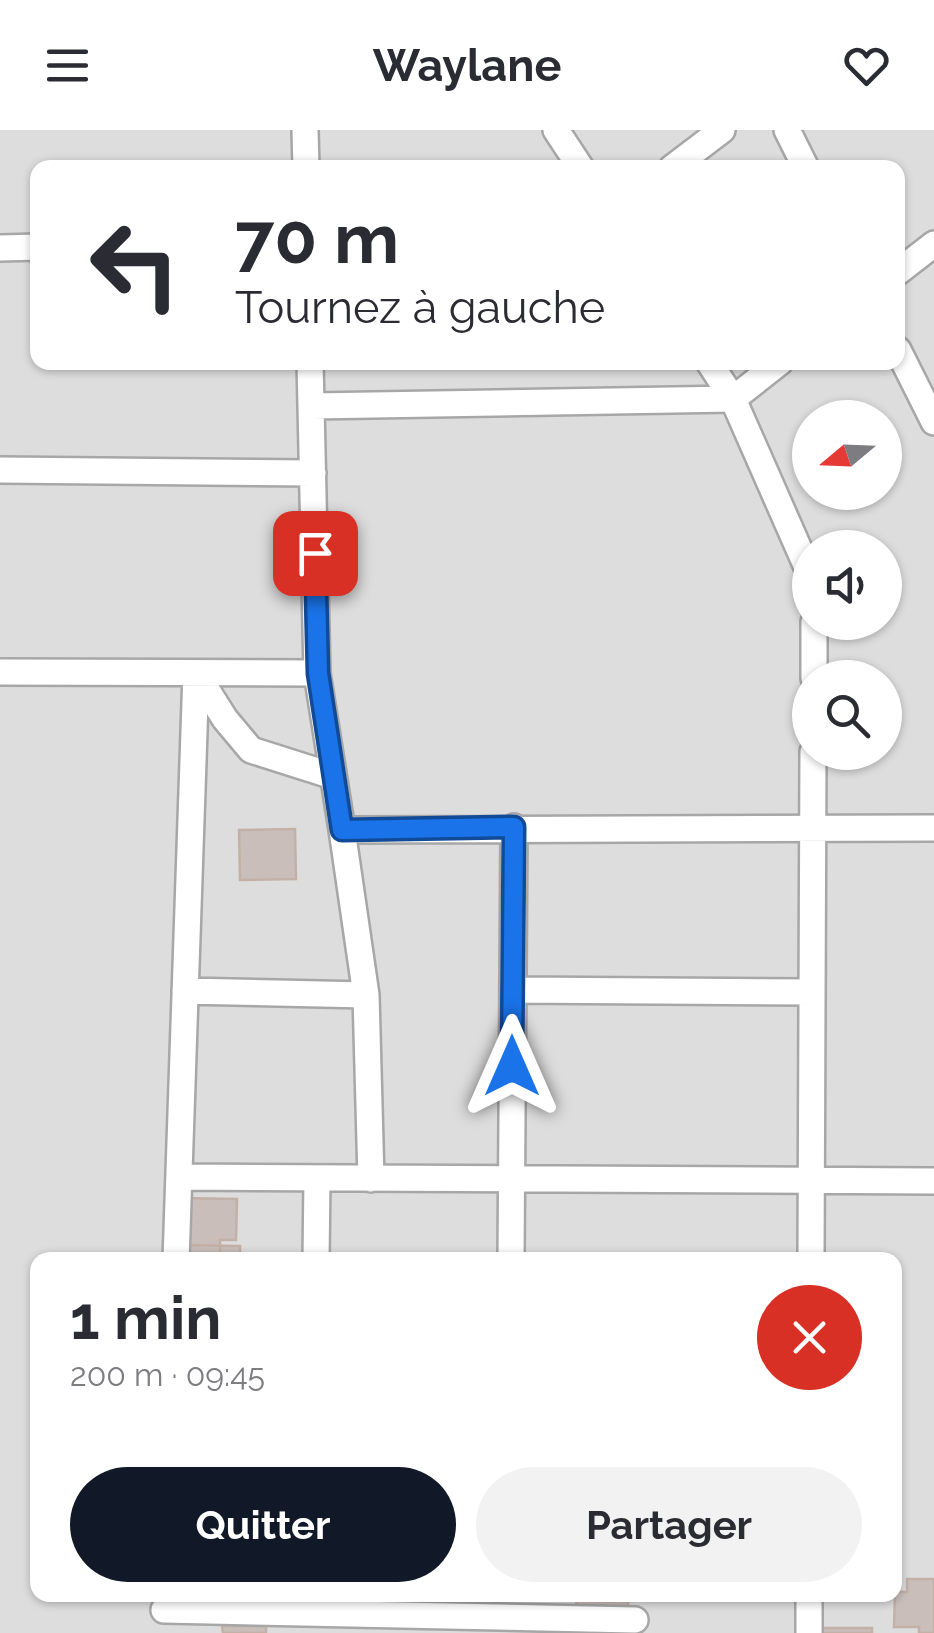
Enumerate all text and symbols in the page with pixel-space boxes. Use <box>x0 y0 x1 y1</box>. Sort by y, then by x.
icon: menu <box>40 38 95 93</box>
icon: heart <box>839 38 894 93</box>
text: Waylane <box>373 39 561 92</box>
text: 70 m <box>235 197 399 279</box>
icon: left <box>70 200 200 330</box>
text: Tournez à gauche <box>235 281 605 334</box>
north arrow <box>792 400 902 510</box>
map controls <box>792 400 902 770</box>
pin <box>273 511 358 596</box>
icon: arrive <box>288 526 343 581</box>
button: sound <box>792 530 902 640</box>
button: search <box>792 660 902 770</box>
position arrow <box>460 1014 564 1118</box>
text: 1 min <box>70 1283 221 1353</box>
button: close <box>757 1285 862 1390</box>
text: 200 m · 09:45 <box>70 1356 265 1393</box>
button: Quitter <box>70 1467 456 1582</box>
button: Partager <box>476 1467 862 1582</box>

